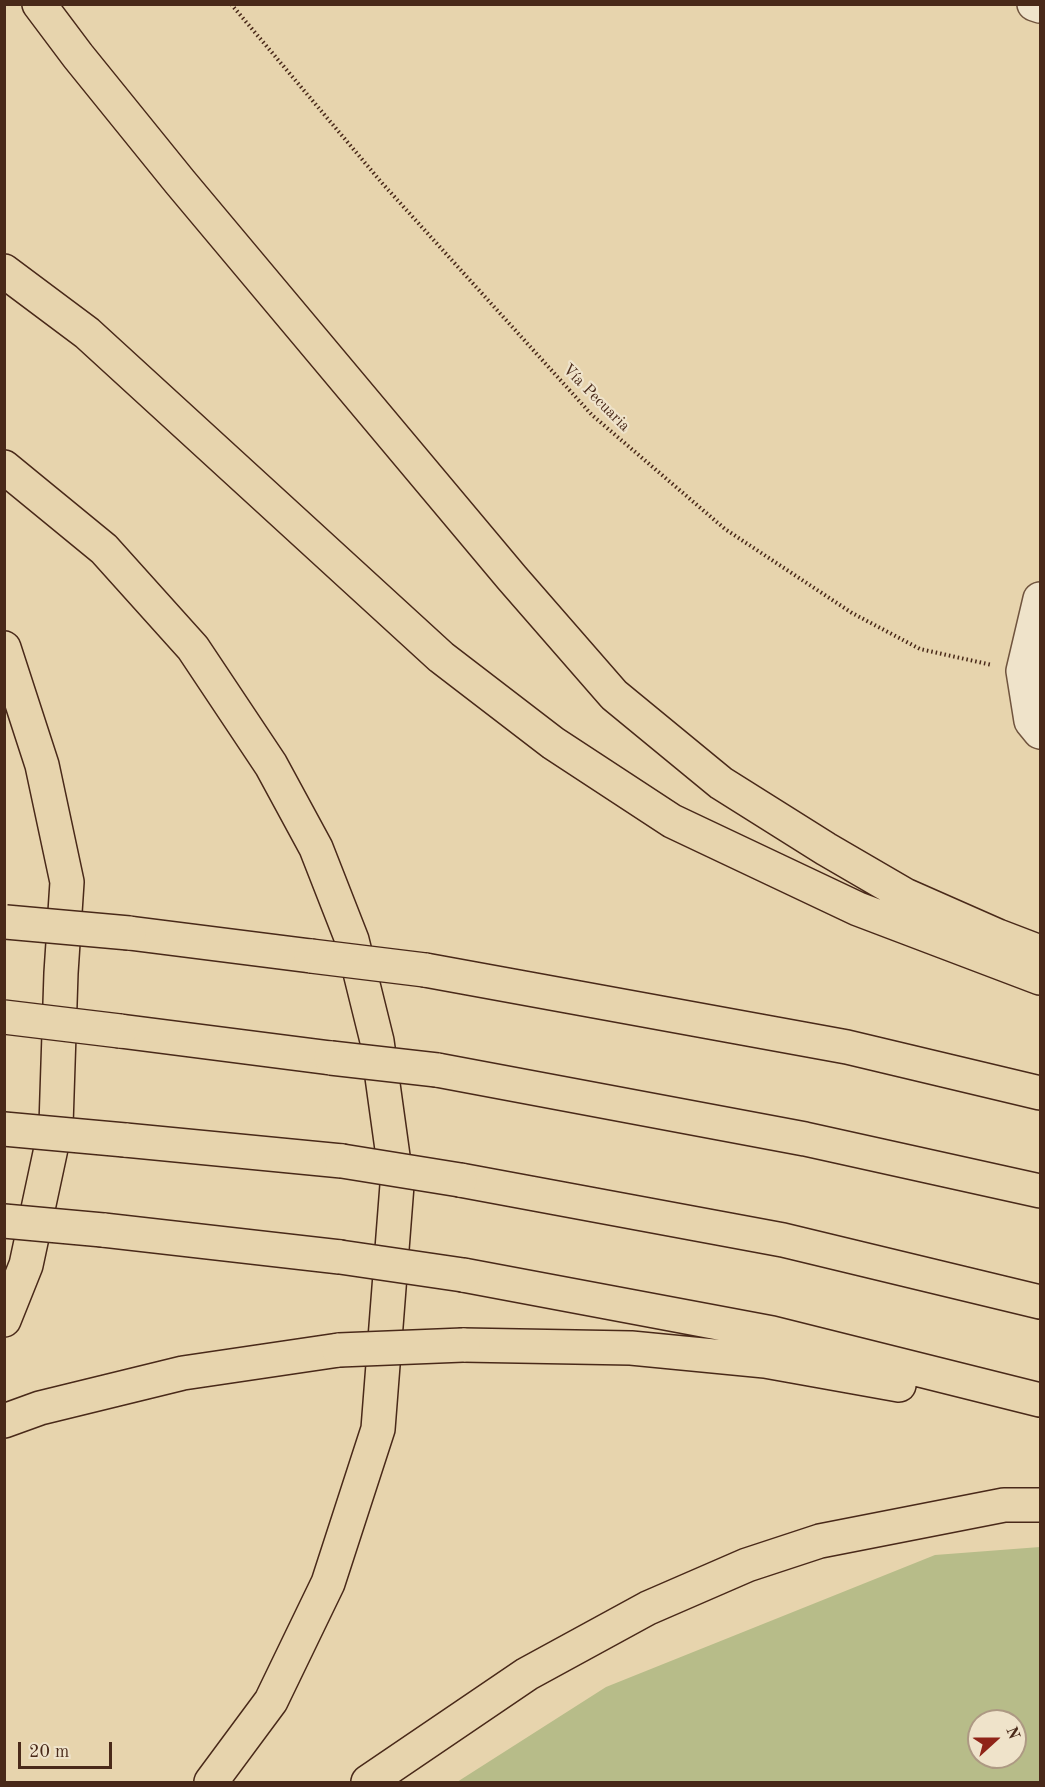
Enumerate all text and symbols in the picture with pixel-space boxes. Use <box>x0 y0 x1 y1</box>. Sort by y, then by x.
street label: Vía Pecuaria <box>558 360 634 436</box>
north arrow <box>967 1709 1027 1769</box>
text: N <box>1002 1725 1022 1742</box>
scale bar <box>21 1730 116 1768</box>
text: 20 m <box>29 1743 69 1761</box>

